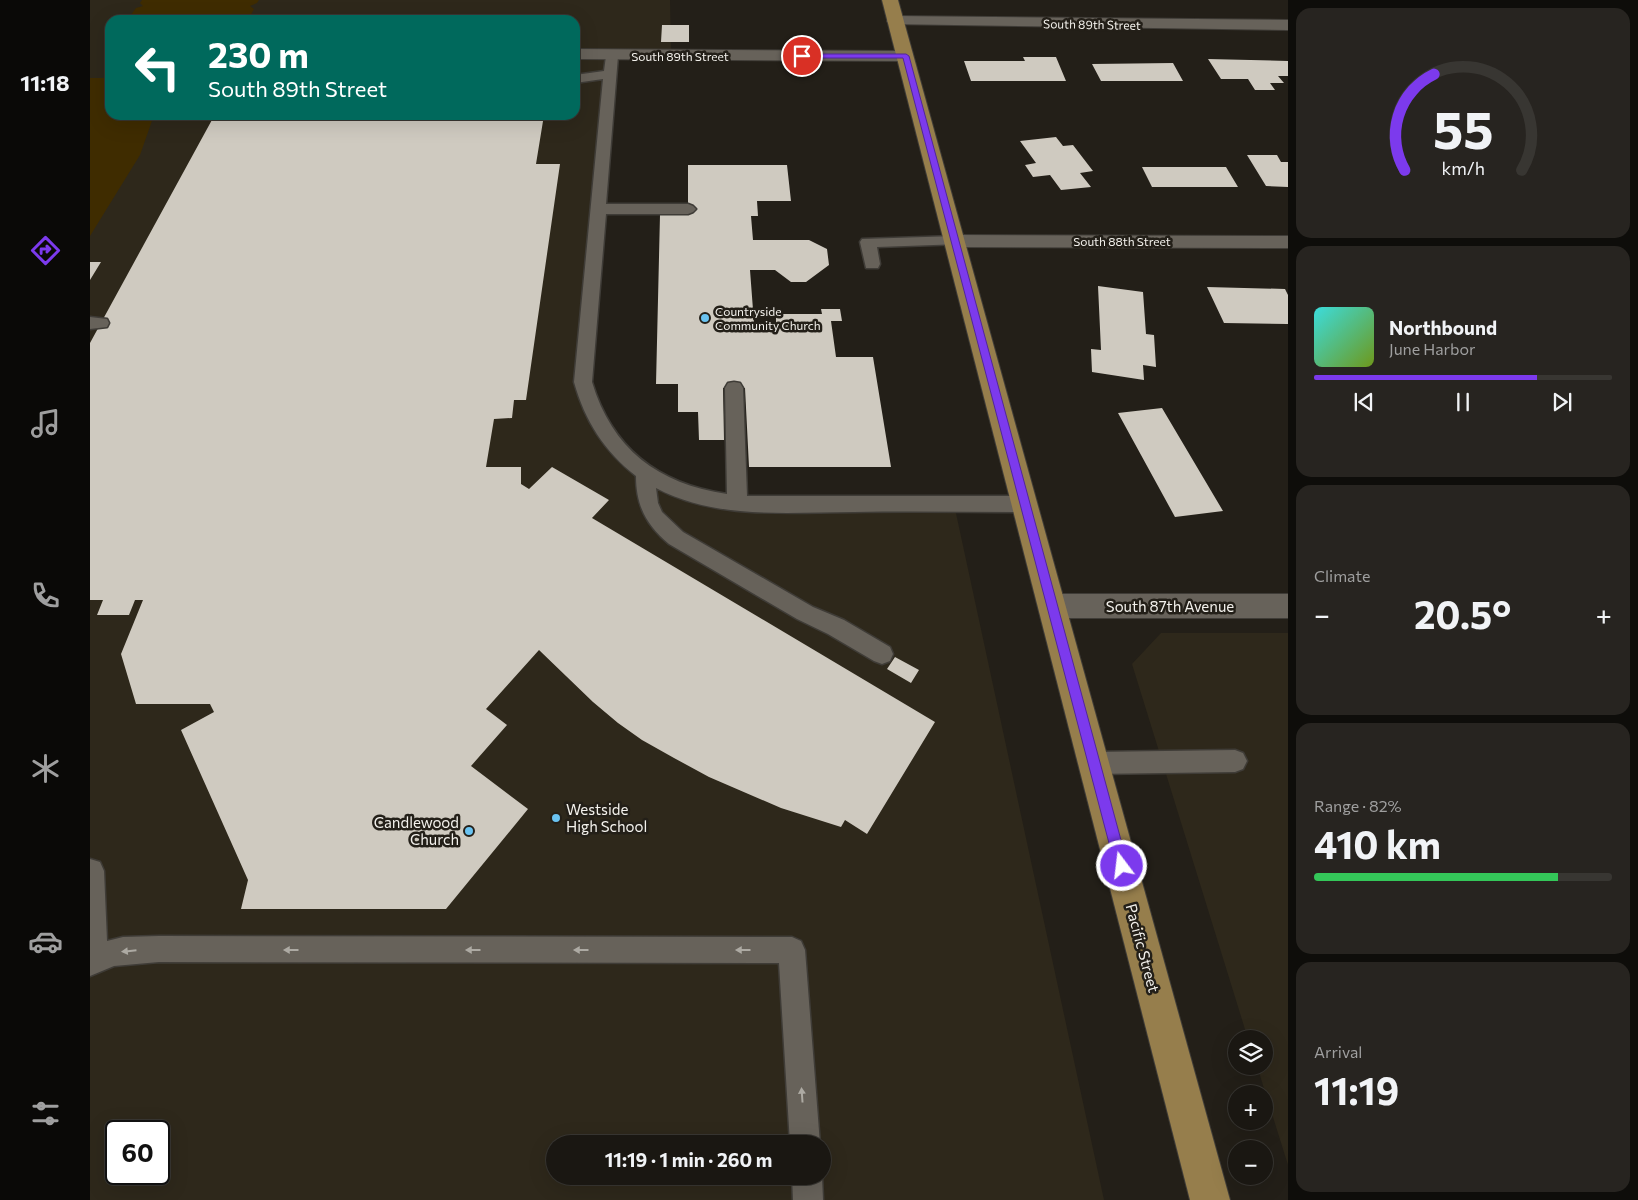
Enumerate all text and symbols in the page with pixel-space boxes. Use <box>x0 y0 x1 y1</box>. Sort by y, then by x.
street label: South 89th Street <box>1043 16 1141 32</box>
text: 230 m <box>208 32 309 75</box>
icon: left <box>125 35 190 100</box>
pin <box>781 35 823 77</box>
icon: arrive <box>788 42 816 70</box>
street label: South 89th Street <box>631 49 729 63</box>
text: 11:18 <box>20 69 70 96</box>
text: South 89th Street <box>208 75 387 102</box>
text: 55 <box>1433 96 1493 160</box>
text: km/h <box>1441 157 1485 179</box>
icon: directions <box>28 233 63 268</box>
street label: South 88th Street <box>1073 234 1171 248</box>
place label: Countryside Community Church <box>715 304 821 332</box>
marker: Countryside Community Church <box>699 312 711 324</box>
text: Northbound <box>1389 316 1497 339</box>
text: June Harbor <box>1389 339 1475 358</box>
icon: previous <box>1350 388 1378 416</box>
icon: pause <box>1449 388 1477 416</box>
icon: next <box>1548 388 1576 416</box>
icon: music <box>28 406 63 441</box>
text: Climate <box>1314 566 1370 585</box>
icon: phone <box>28 578 63 613</box>
text: 20.5° <box>1414 590 1511 637</box>
street label: South 87th Avenue <box>1106 597 1234 615</box>
text: − <box>1314 597 1330 631</box>
text: + <box>1596 597 1612 631</box>
icon: climate <box>28 751 63 786</box>
text: Range · 82% <box>1314 796 1402 815</box>
place label: Westside High School <box>566 800 647 835</box>
marker: Westside High School <box>550 812 562 824</box>
place label: Candlewood Church <box>374 813 459 848</box>
text: 410 km <box>1314 820 1441 867</box>
marker: Candlewood Church <box>463 825 475 837</box>
position arrow <box>1095 839 1147 891</box>
street label: Pacific Street <box>1123 902 1163 994</box>
icon: car <box>28 924 63 959</box>
one-way arrow <box>283 946 299 954</box>
one-way arrow <box>465 946 481 954</box>
one-way arrow <box>573 946 589 954</box>
one-way arrow <box>735 946 751 954</box>
one-way arrow <box>120 947 136 955</box>
map controls <box>1228 1030 1273 1185</box>
button: layers <box>1228 1030 1273 1075</box>
text: Arrival <box>1314 1042 1362 1061</box>
text: 11:19 <box>1314 1066 1399 1113</box>
button: + <box>1228 1085 1273 1130</box>
one-way arrow <box>797 1087 805 1103</box>
icon: filters <box>28 1096 63 1131</box>
speed limit sign: 60 <box>105 1120 170 1185</box>
button: − <box>1228 1140 1273 1185</box>
text: 11:19 · 1 min · 260 m <box>605 1148 772 1171</box>

